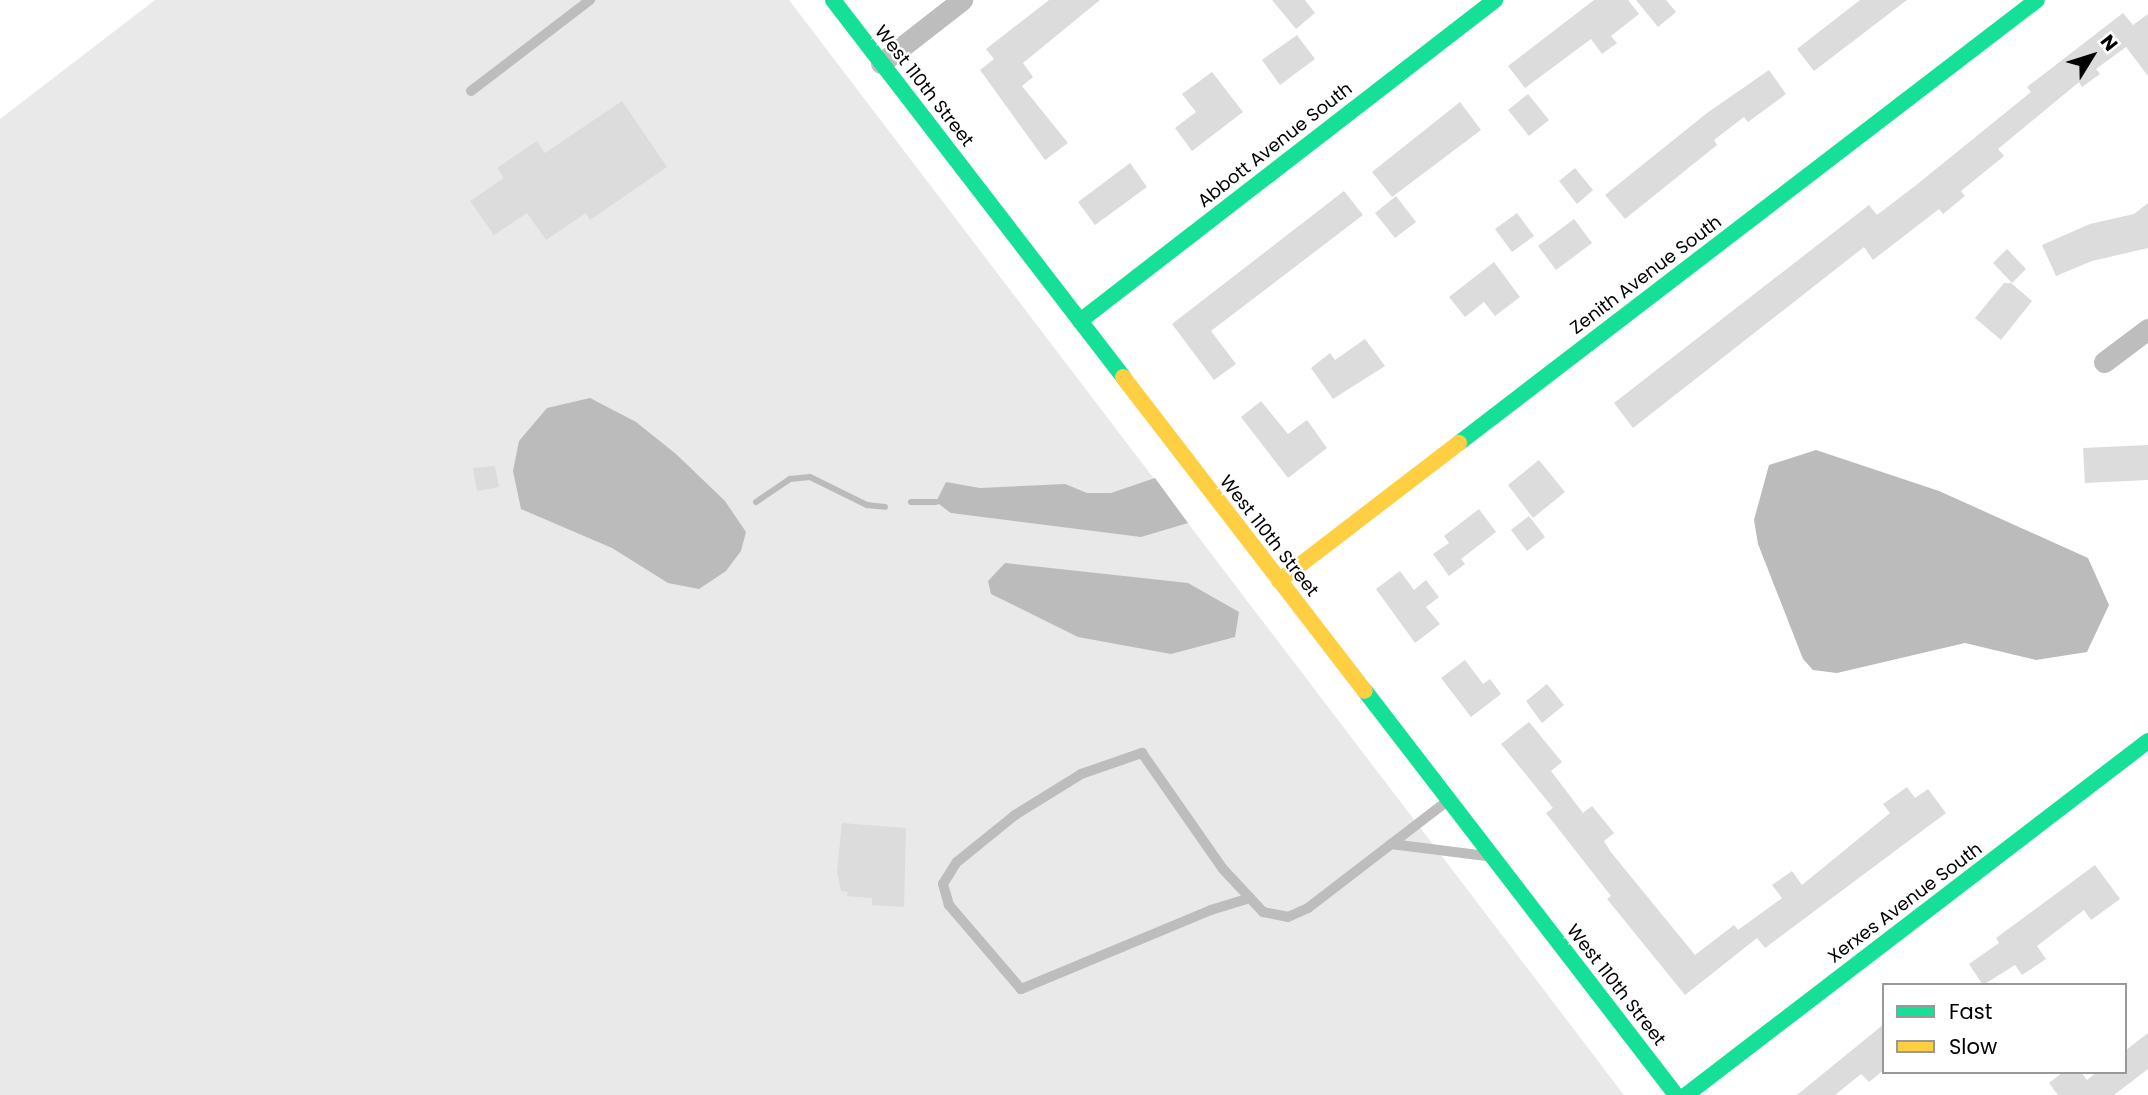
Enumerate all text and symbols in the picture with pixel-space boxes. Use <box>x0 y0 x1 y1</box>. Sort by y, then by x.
street label: West 110th Street <box>870 21 978 151</box>
north arrow <box>2057 21 2127 91</box>
text: N <box>2094 29 2124 57</box>
street label: Abbott Avenue South <box>1194 78 1356 212</box>
street label: Zenith Avenue South <box>1566 211 1726 339</box>
street label: West 110th Street <box>1215 471 1323 601</box>
street label: Xerxes Avenue South <box>1824 838 1986 968</box>
street label: West 110th Street <box>1562 920 1670 1050</box>
legend <box>1882 983 2127 1074</box>
text: Fast <box>1949 997 1992 1026</box>
text: Slow <box>1949 1032 1997 1061</box>

